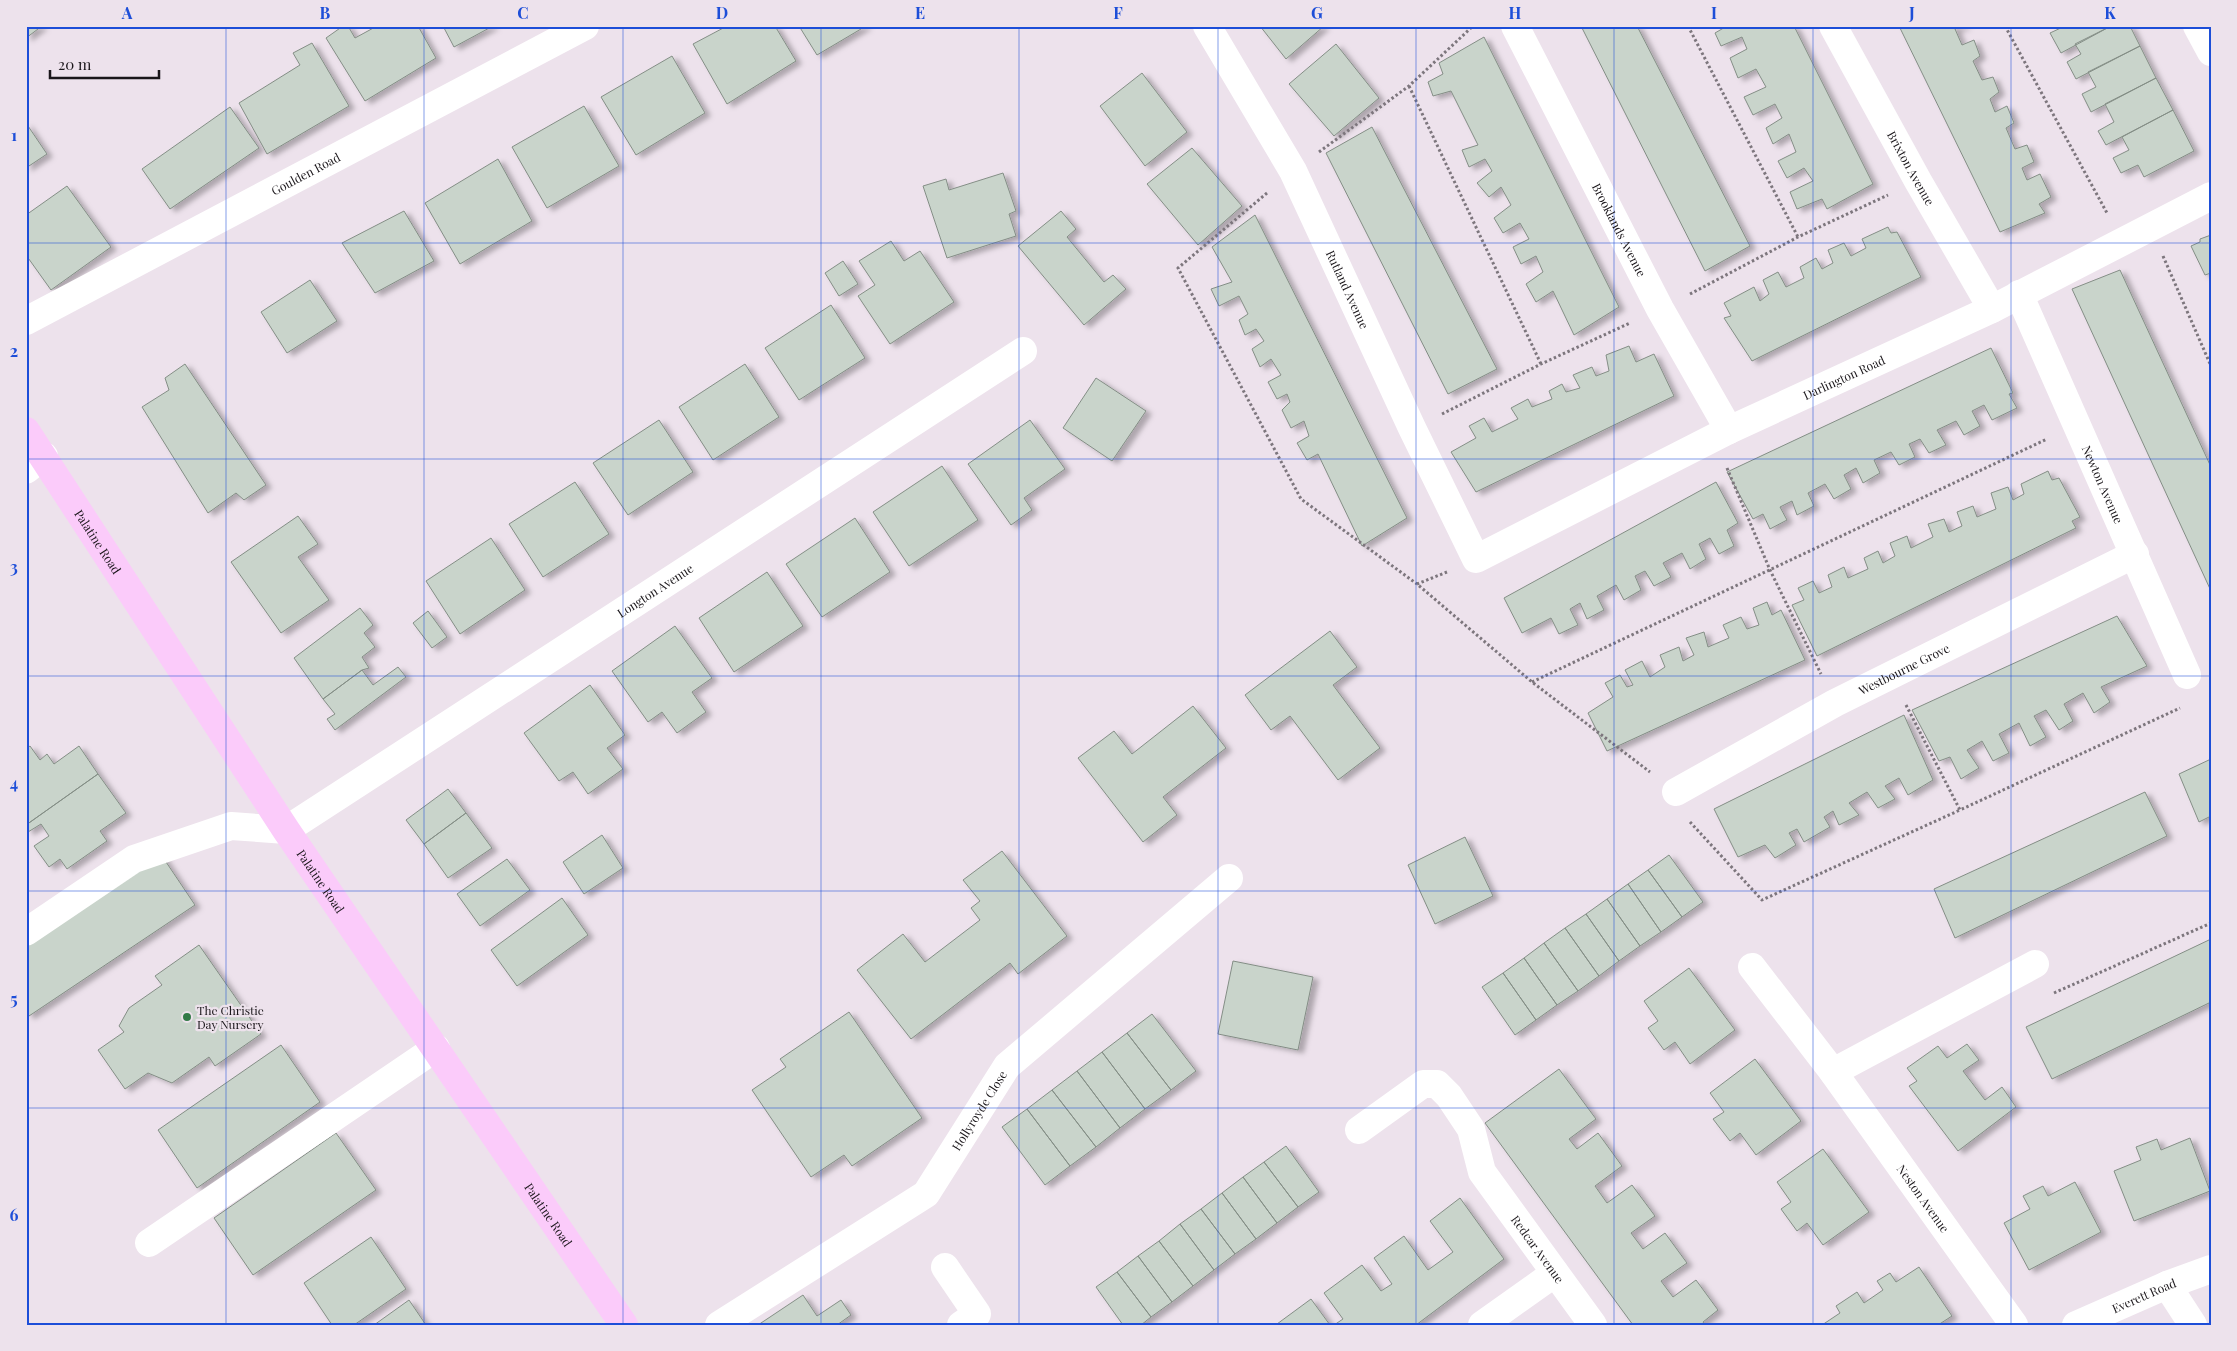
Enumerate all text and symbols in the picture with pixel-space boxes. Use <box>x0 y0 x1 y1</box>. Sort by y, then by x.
text: A <box>121 2 133 23</box>
text: B <box>320 2 331 23</box>
text: C <box>517 2 529 23</box>
text: D <box>716 2 728 23</box>
text: E <box>915 2 925 23</box>
text: F <box>1113 2 1123 23</box>
text: G <box>1311 2 1323 23</box>
text: H <box>1509 2 1522 23</box>
text: I <box>1711 2 1717 23</box>
text: J <box>1908 2 1915 23</box>
text: K <box>2104 2 2116 23</box>
scale bar <box>50 48 159 80</box>
text: 20 m <box>58 54 92 74</box>
text: 1 <box>11 124 17 145</box>
street label: Brixton Avenue <box>1884 128 1938 208</box>
street label: Goulden Road <box>268 149 343 198</box>
street label: Brooklands Avenue <box>1589 180 1650 279</box>
street label: Rutland Avenue <box>1323 247 1373 331</box>
text: 2 <box>10 340 18 361</box>
street label: Darlington Road <box>1800 351 1887 403</box>
street label: Newton Avenue <box>2079 443 2127 526</box>
street label: Palatine Road <box>71 506 125 577</box>
text: 3 <box>10 556 18 577</box>
street label: Longton Avenue <box>614 560 696 621</box>
street label: Westbourne Grove <box>1855 640 1952 699</box>
text: 4 <box>10 772 18 793</box>
street label: Palatine Road <box>293 846 348 916</box>
text: 5 <box>10 988 18 1009</box>
place label: The Christie Day Nursery <box>197 1002 264 1032</box>
marker: The Christie Day Nursery <box>181 1011 193 1023</box>
street label: Hollyroyde Close <box>948 1067 1010 1153</box>
street label: Neston Avenue <box>1894 1161 1953 1236</box>
street label: Palatine Road <box>521 1180 576 1250</box>
text: 6 <box>10 1204 19 1225</box>
street label: Redcar Avenue <box>1508 1212 1568 1286</box>
street label: Everett Road <box>2109 1274 2178 1316</box>

